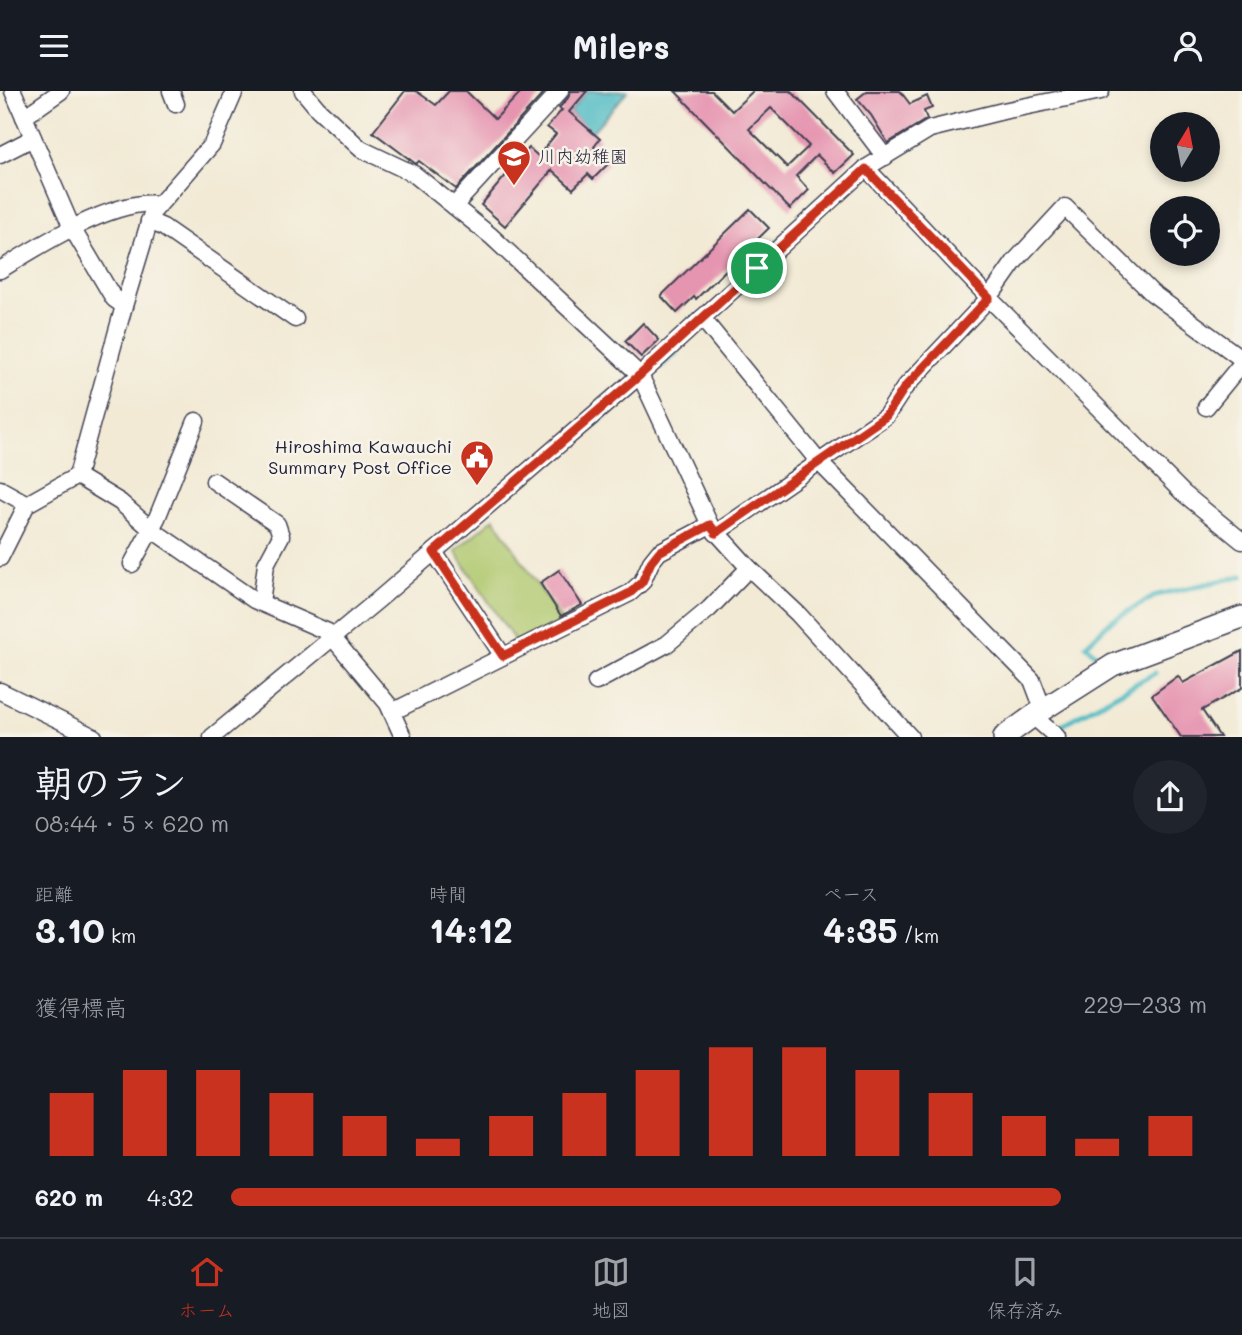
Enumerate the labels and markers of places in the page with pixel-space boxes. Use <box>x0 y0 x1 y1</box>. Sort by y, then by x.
school or university icon: 川内幼稚園 <box>495 138 533 187</box>
place label: 川内幼稚園 <box>538 144 628 168</box>
pin <box>727 238 787 298</box>
place label: Hiroshima Kawauchi Summary Post Office <box>268 434 452 479</box>
public building icon: Hiroshima Kawauchi Summary Post Office <box>458 438 496 487</box>

